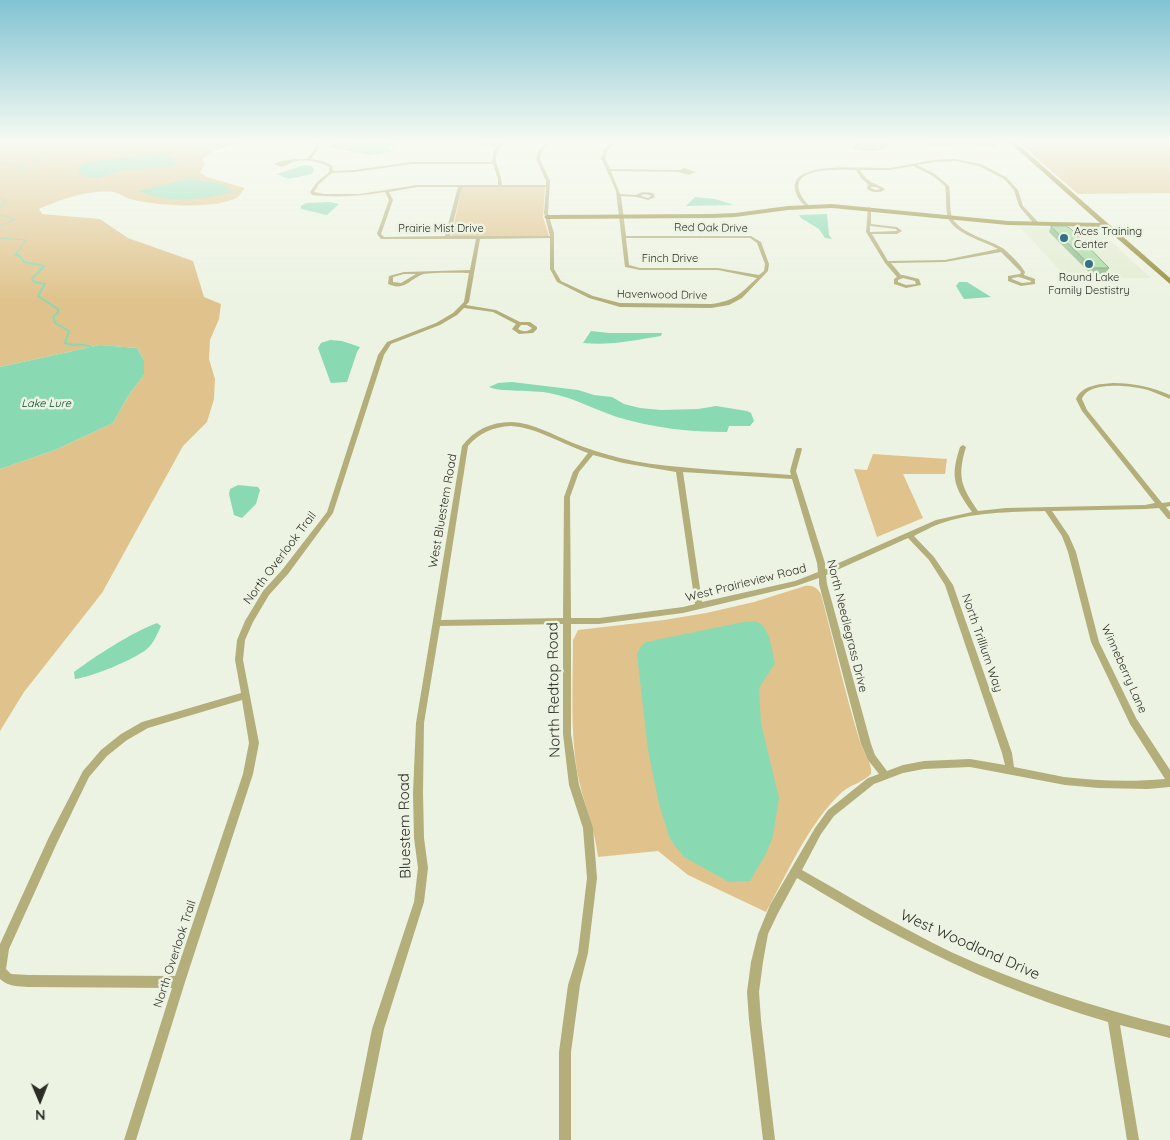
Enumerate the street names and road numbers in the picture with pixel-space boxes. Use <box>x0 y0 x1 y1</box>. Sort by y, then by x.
street label: Red Oak Drive <box>674 221 748 235</box>
street label: Prairie Mist Drive <box>398 222 484 236</box>
street label: Finch Drive <box>642 252 698 266</box>
street label: Havenwood Drive <box>617 288 707 302</box>
street label: West Bluestem Road <box>426 453 460 569</box>
street label: North Overlook Trail <box>241 509 319 607</box>
street label: North Needlegrass Drive <box>824 558 870 694</box>
street label: West Prairieview Road <box>684 561 808 605</box>
street label: North Trillium Way <box>958 592 1006 694</box>
street label: North Redtop Road <box>544 622 564 758</box>
street label: Winneberry Lane <box>1098 622 1150 716</box>
street label: Bluestem Road <box>395 773 415 879</box>
street label: North Overlook Trail <box>151 898 199 1010</box>
street label: West Woodland Drive <box>897 906 1043 984</box>

